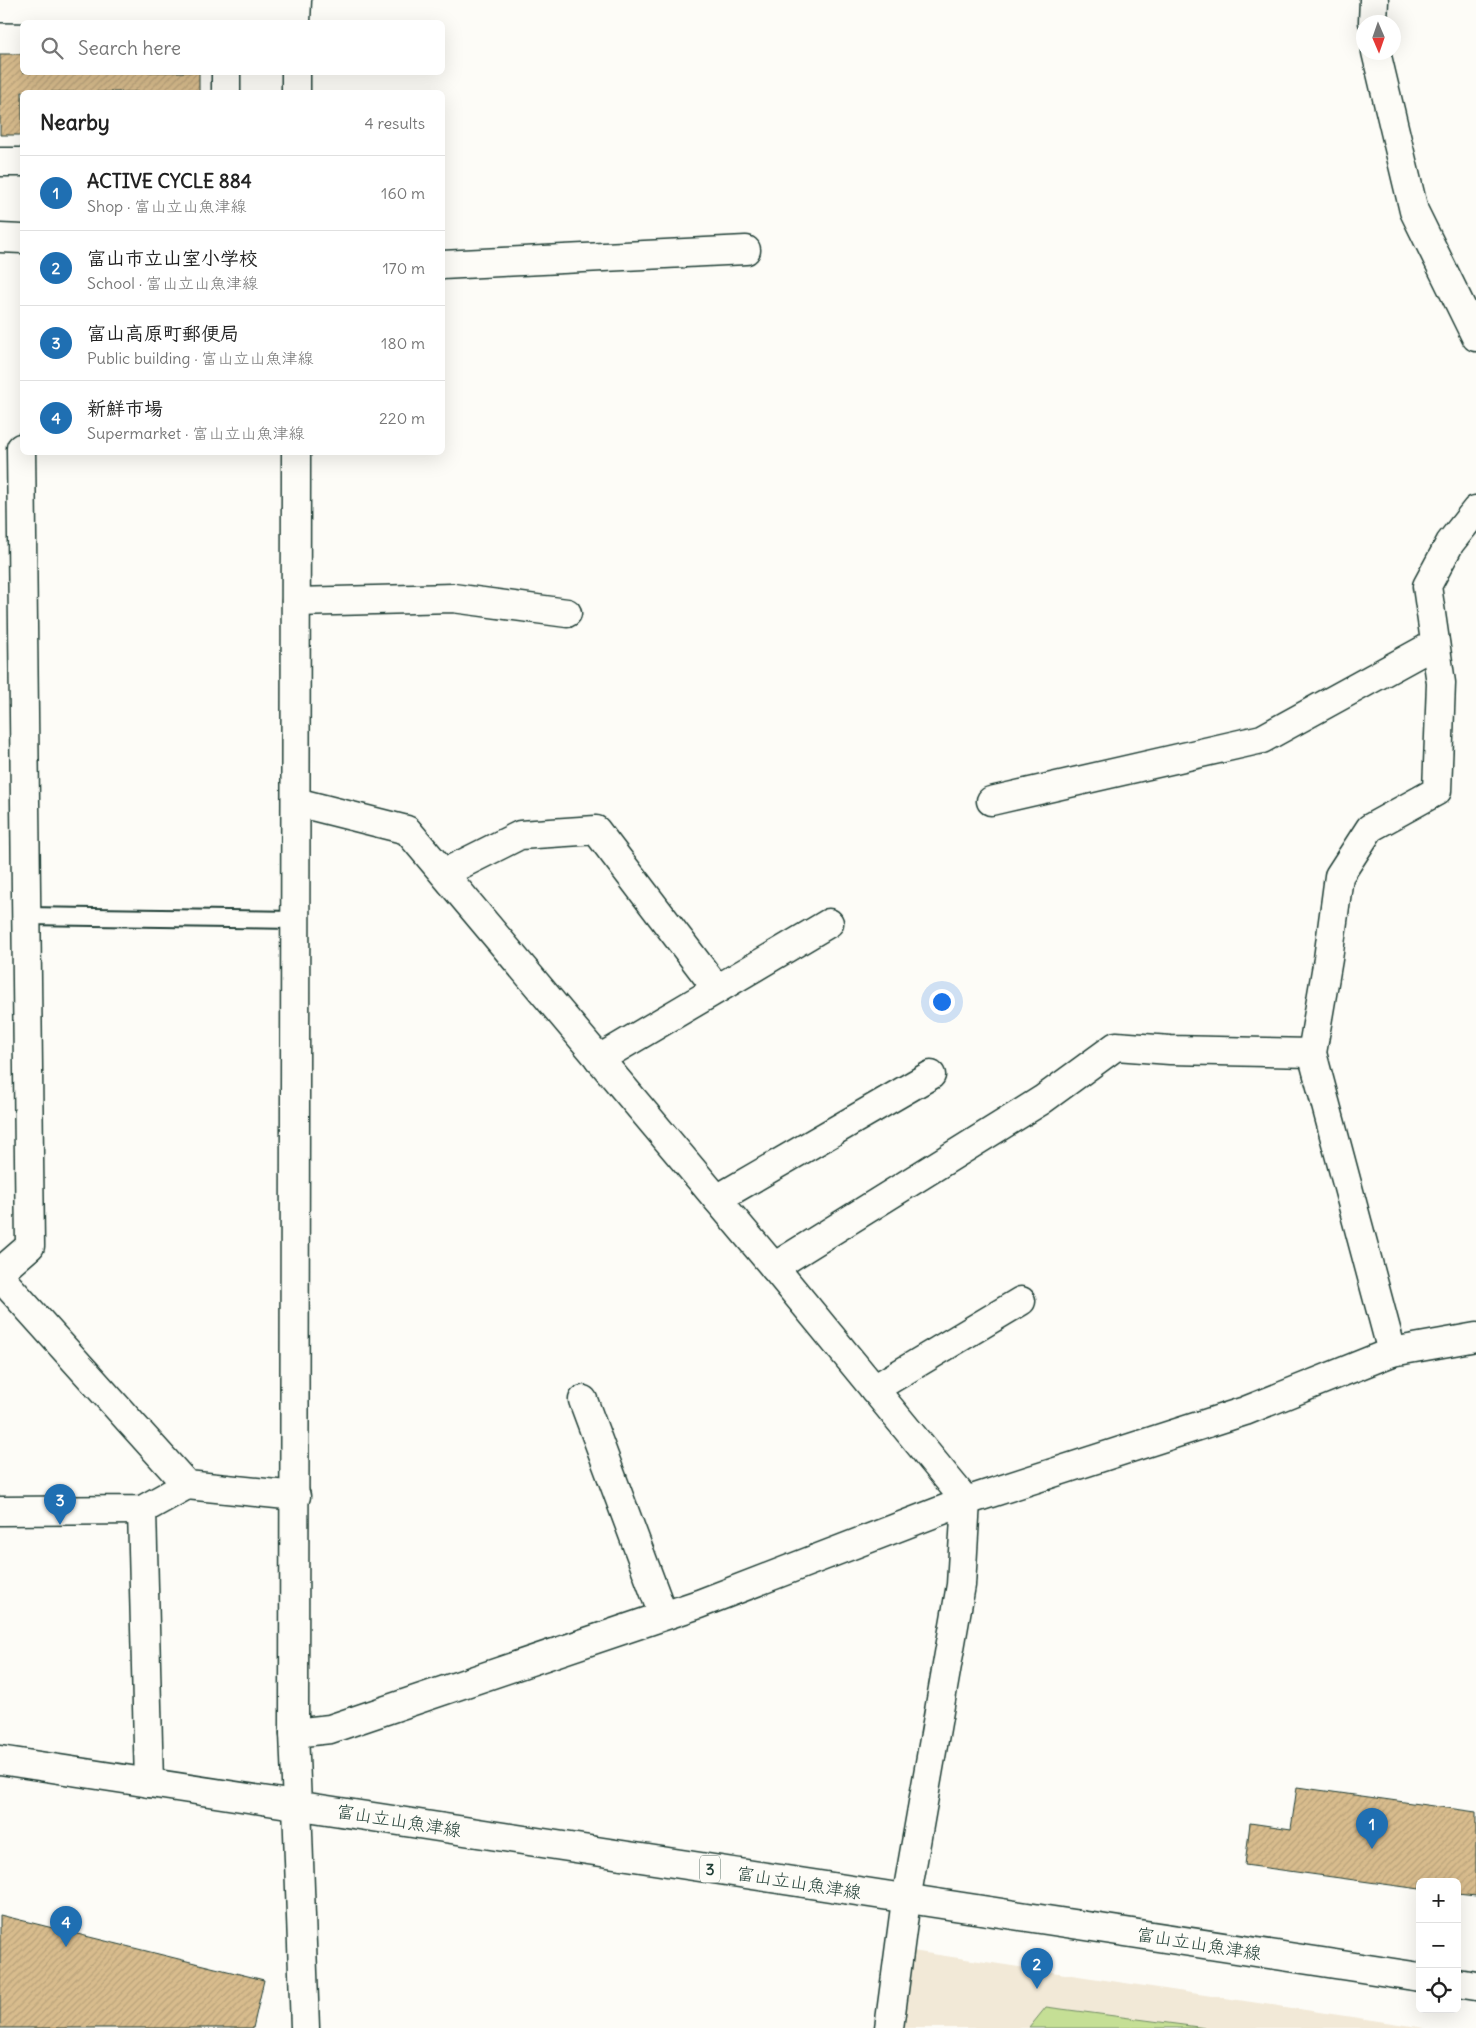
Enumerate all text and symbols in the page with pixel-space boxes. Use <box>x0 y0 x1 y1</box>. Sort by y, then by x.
north arrow <box>1356 15 1401 60</box>
search box <box>20 20 445 75</box>
icon: search <box>38 34 66 62</box>
text: Search here <box>78 36 181 60</box>
text: Nearby <box>40 109 110 136</box>
text: 4 results <box>364 113 425 133</box>
text: ACTIVE CYCLE 884 <box>87 169 252 193</box>
text: 1 <box>53 183 59 203</box>
text: 160 m <box>381 183 425 203</box>
text: Shop · 富山立山魚津線 <box>87 196 246 216</box>
text: 富山市立山室小学校 <box>87 246 258 270</box>
text: 2 <box>52 258 60 278</box>
text: 170 m <box>382 258 425 278</box>
text: School · 富山立山魚津線 <box>87 273 258 293</box>
text: 富山高原町郵便局 <box>87 321 239 345</box>
text: 3 <box>51 333 61 353</box>
text: 180 m <box>381 333 425 353</box>
text: Public building · 富山立山魚津線 <box>87 348 314 368</box>
text: 新鮮市場 <box>87 396 163 420</box>
text: 4 <box>51 408 61 428</box>
text: 220 m <box>379 408 425 428</box>
text: Supermarket · 富山立山魚津線 <box>87 423 304 443</box>
your location <box>929 989 955 1015</box>
pin: 3 <box>44 1484 76 1525</box>
street label: 富山立山魚津線 <box>335 1799 463 1842</box>
pin: 1 <box>1356 1808 1388 1849</box>
road number: 3 <box>700 1856 720 1882</box>
street label: 富山立山魚津線 <box>735 1861 863 1904</box>
map controls <box>1416 1878 1461 2013</box>
button: + <box>1416 1878 1461 1923</box>
pin: 4 <box>50 1906 82 1947</box>
street label: 富山立山魚津線 <box>1135 1922 1263 1965</box>
button: − <box>1416 1923 1461 1968</box>
pin: 2 <box>1021 1948 1053 1989</box>
button: locate <box>1416 1968 1461 2013</box>

